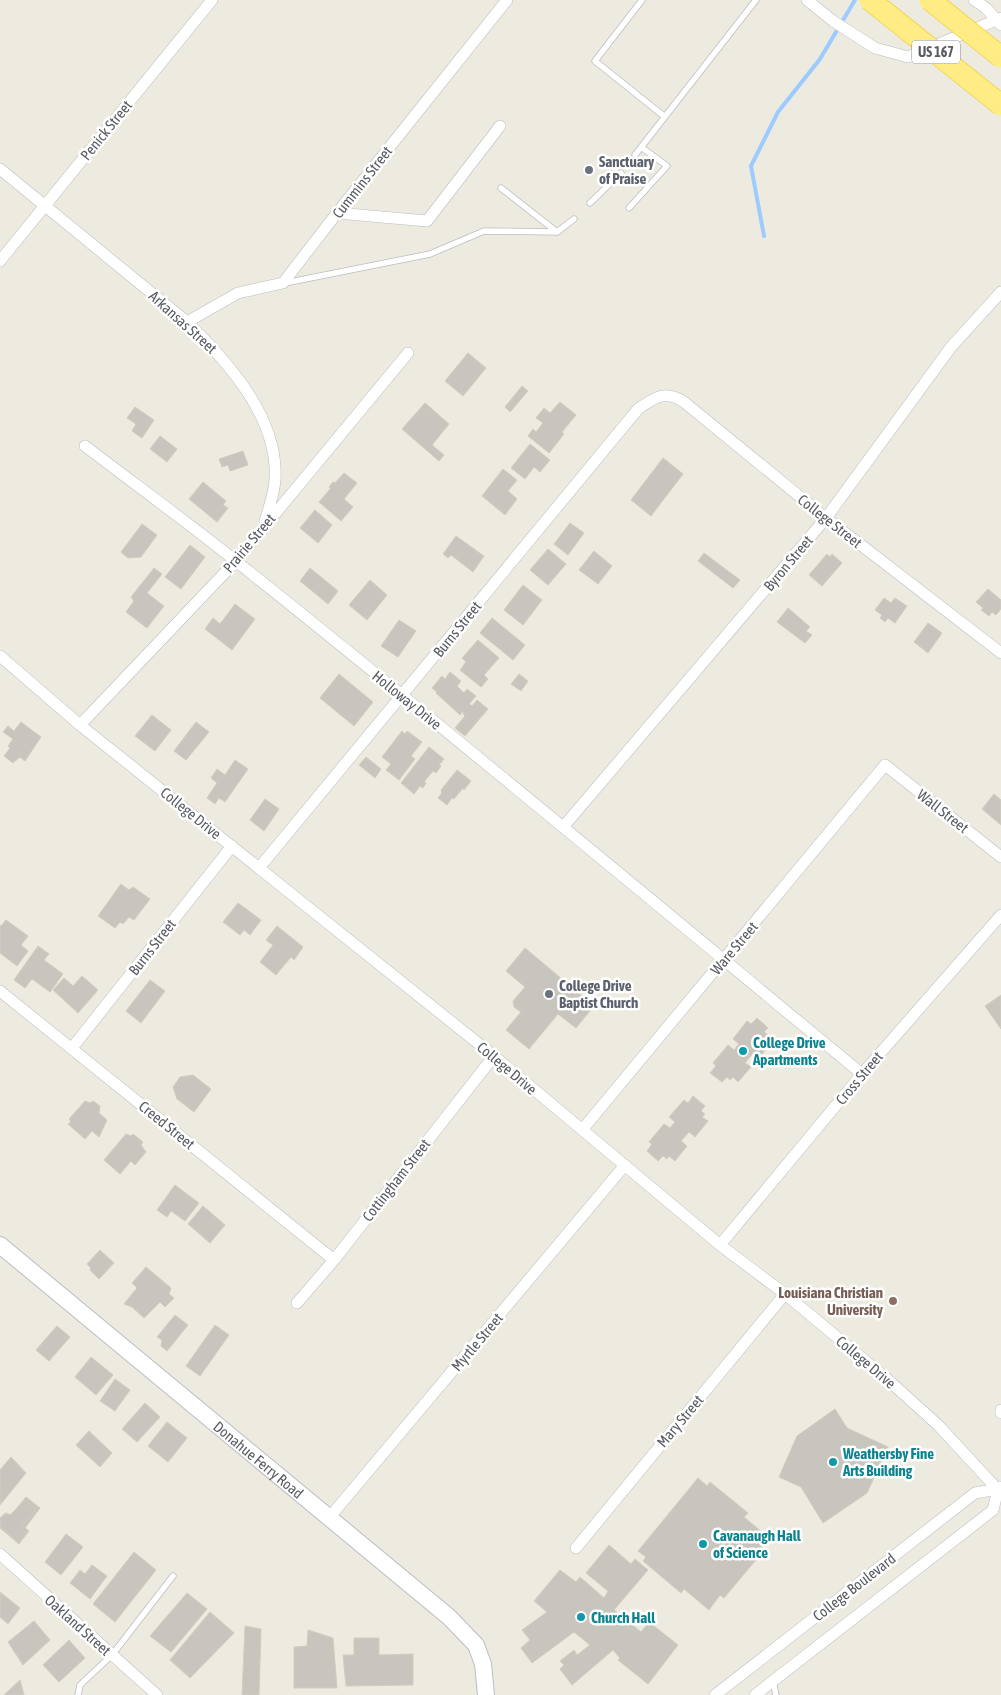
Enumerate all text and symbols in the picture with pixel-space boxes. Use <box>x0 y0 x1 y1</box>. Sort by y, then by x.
road number: US 167 <box>912 41 960 64</box>
street label: Penick Street <box>77 97 135 163</box>
street label: Cummins Street <box>329 143 395 221</box>
place label: Sanctuary of Praise <box>599 153 655 187</box>
marker: Sanctuary of Praise <box>583 164 595 176</box>
street label: Arkansas Street <box>146 287 220 357</box>
street label: College Street <box>795 491 865 551</box>
street label: Prairie Street <box>219 510 279 576</box>
street label: Byron Street <box>760 532 816 594</box>
street label: Burns Street <box>430 598 484 660</box>
street label: Holloway Drive <box>369 667 445 733</box>
street label: College Drive <box>157 784 225 843</box>
street label: Wall Street <box>914 786 972 836</box>
street label: Burns Street <box>125 916 179 978</box>
street label: Ware Street <box>707 918 761 978</box>
place label: College Drive Baptist Church <box>559 977 638 1011</box>
marker: College Drive Baptist Church <box>543 988 555 1000</box>
place label: College Drive Apartments <box>752 1034 826 1068</box>
street label: College Drive <box>474 1038 540 1098</box>
marker: College Drive Apartments <box>737 1045 749 1057</box>
street label: Cross Street <box>832 1048 886 1108</box>
street label: Creed Street <box>136 1097 198 1153</box>
street label: Cottingham Street <box>359 1136 433 1224</box>
place label: Louisiana Christian University <box>778 1284 884 1318</box>
marker: Louisiana Christian University <box>887 1295 899 1307</box>
street label: Myrtle Street <box>448 1310 506 1374</box>
street label: College Drive <box>833 1332 899 1392</box>
street label: Mary Street <box>653 1392 707 1450</box>
street label: Donahue Ferry Road <box>210 1417 307 1501</box>
place label: Weathersby Fine Arts Building <box>842 1445 934 1479</box>
marker: Weathersby Fine Arts Building <box>827 1456 839 1468</box>
place label: Cavanaugh Hall of Science <box>713 1527 802 1561</box>
marker: Cavanaugh Hall of Science <box>697 1538 709 1550</box>
street label: College Boulevard <box>809 1550 899 1624</box>
street label: Oakland Street <box>42 1591 114 1659</box>
place label: Church Hall <box>591 1609 656 1626</box>
marker: Church Hall <box>575 1611 587 1623</box>

